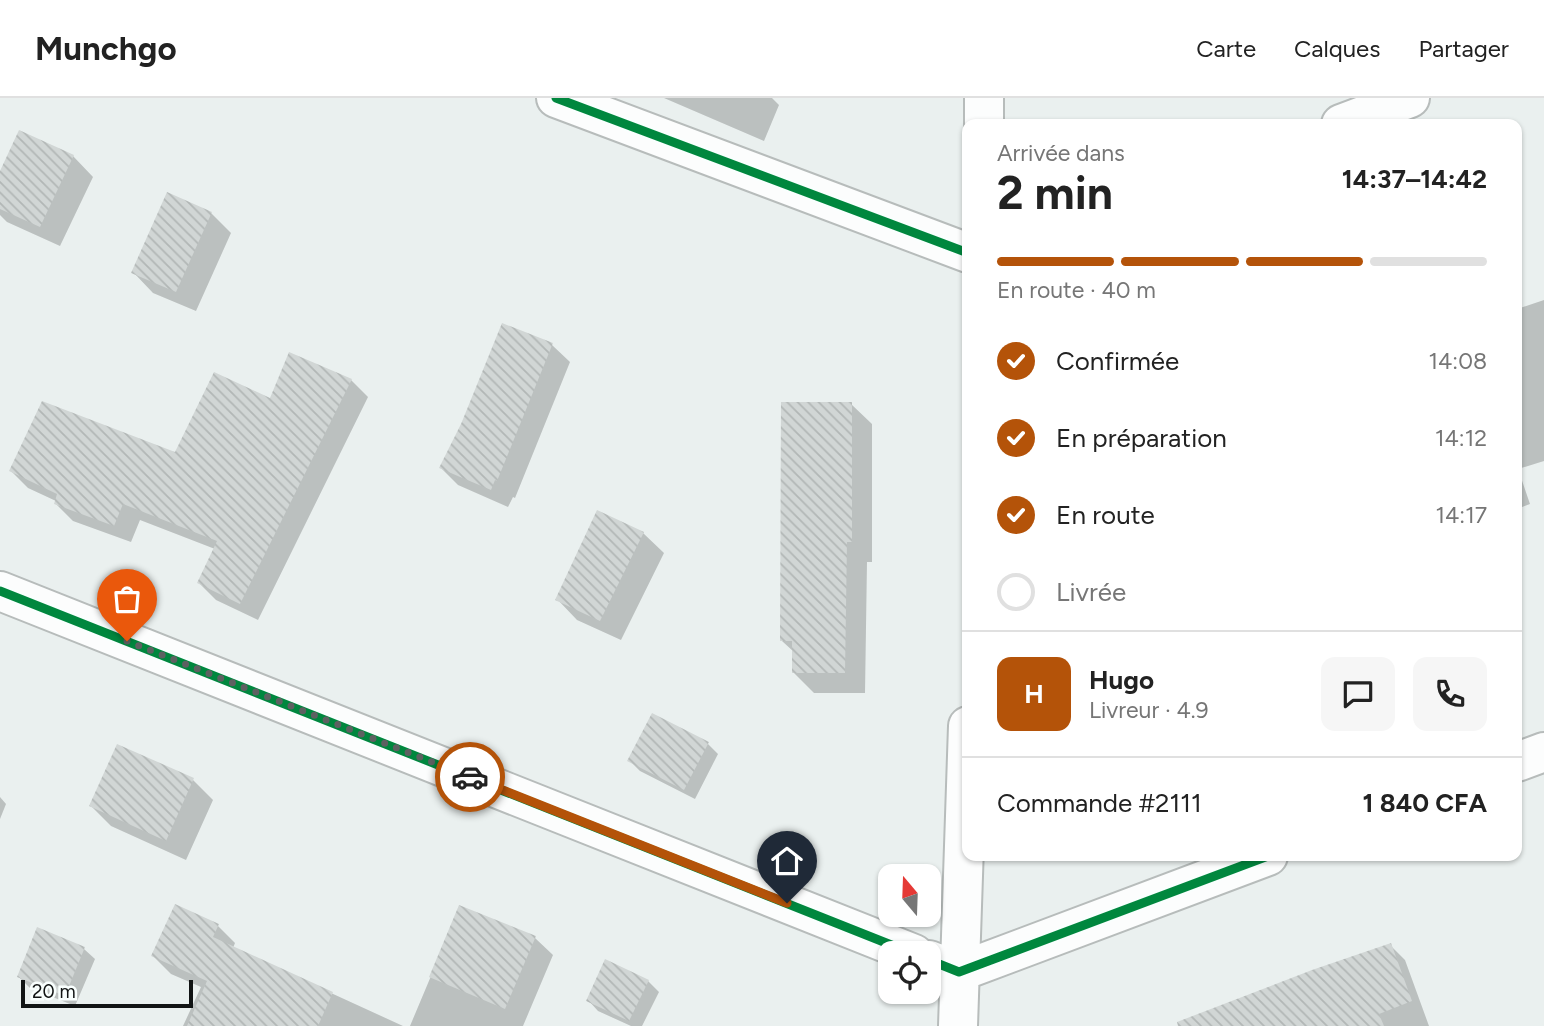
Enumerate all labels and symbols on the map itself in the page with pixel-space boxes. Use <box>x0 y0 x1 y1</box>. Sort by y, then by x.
pin <box>97 569 157 641</box>
courier <box>435 742 505 812</box>
pin <box>757 831 817 903</box>
north arrow <box>878 864 942 928</box>
scale bar <box>21 977 192 1009</box>

